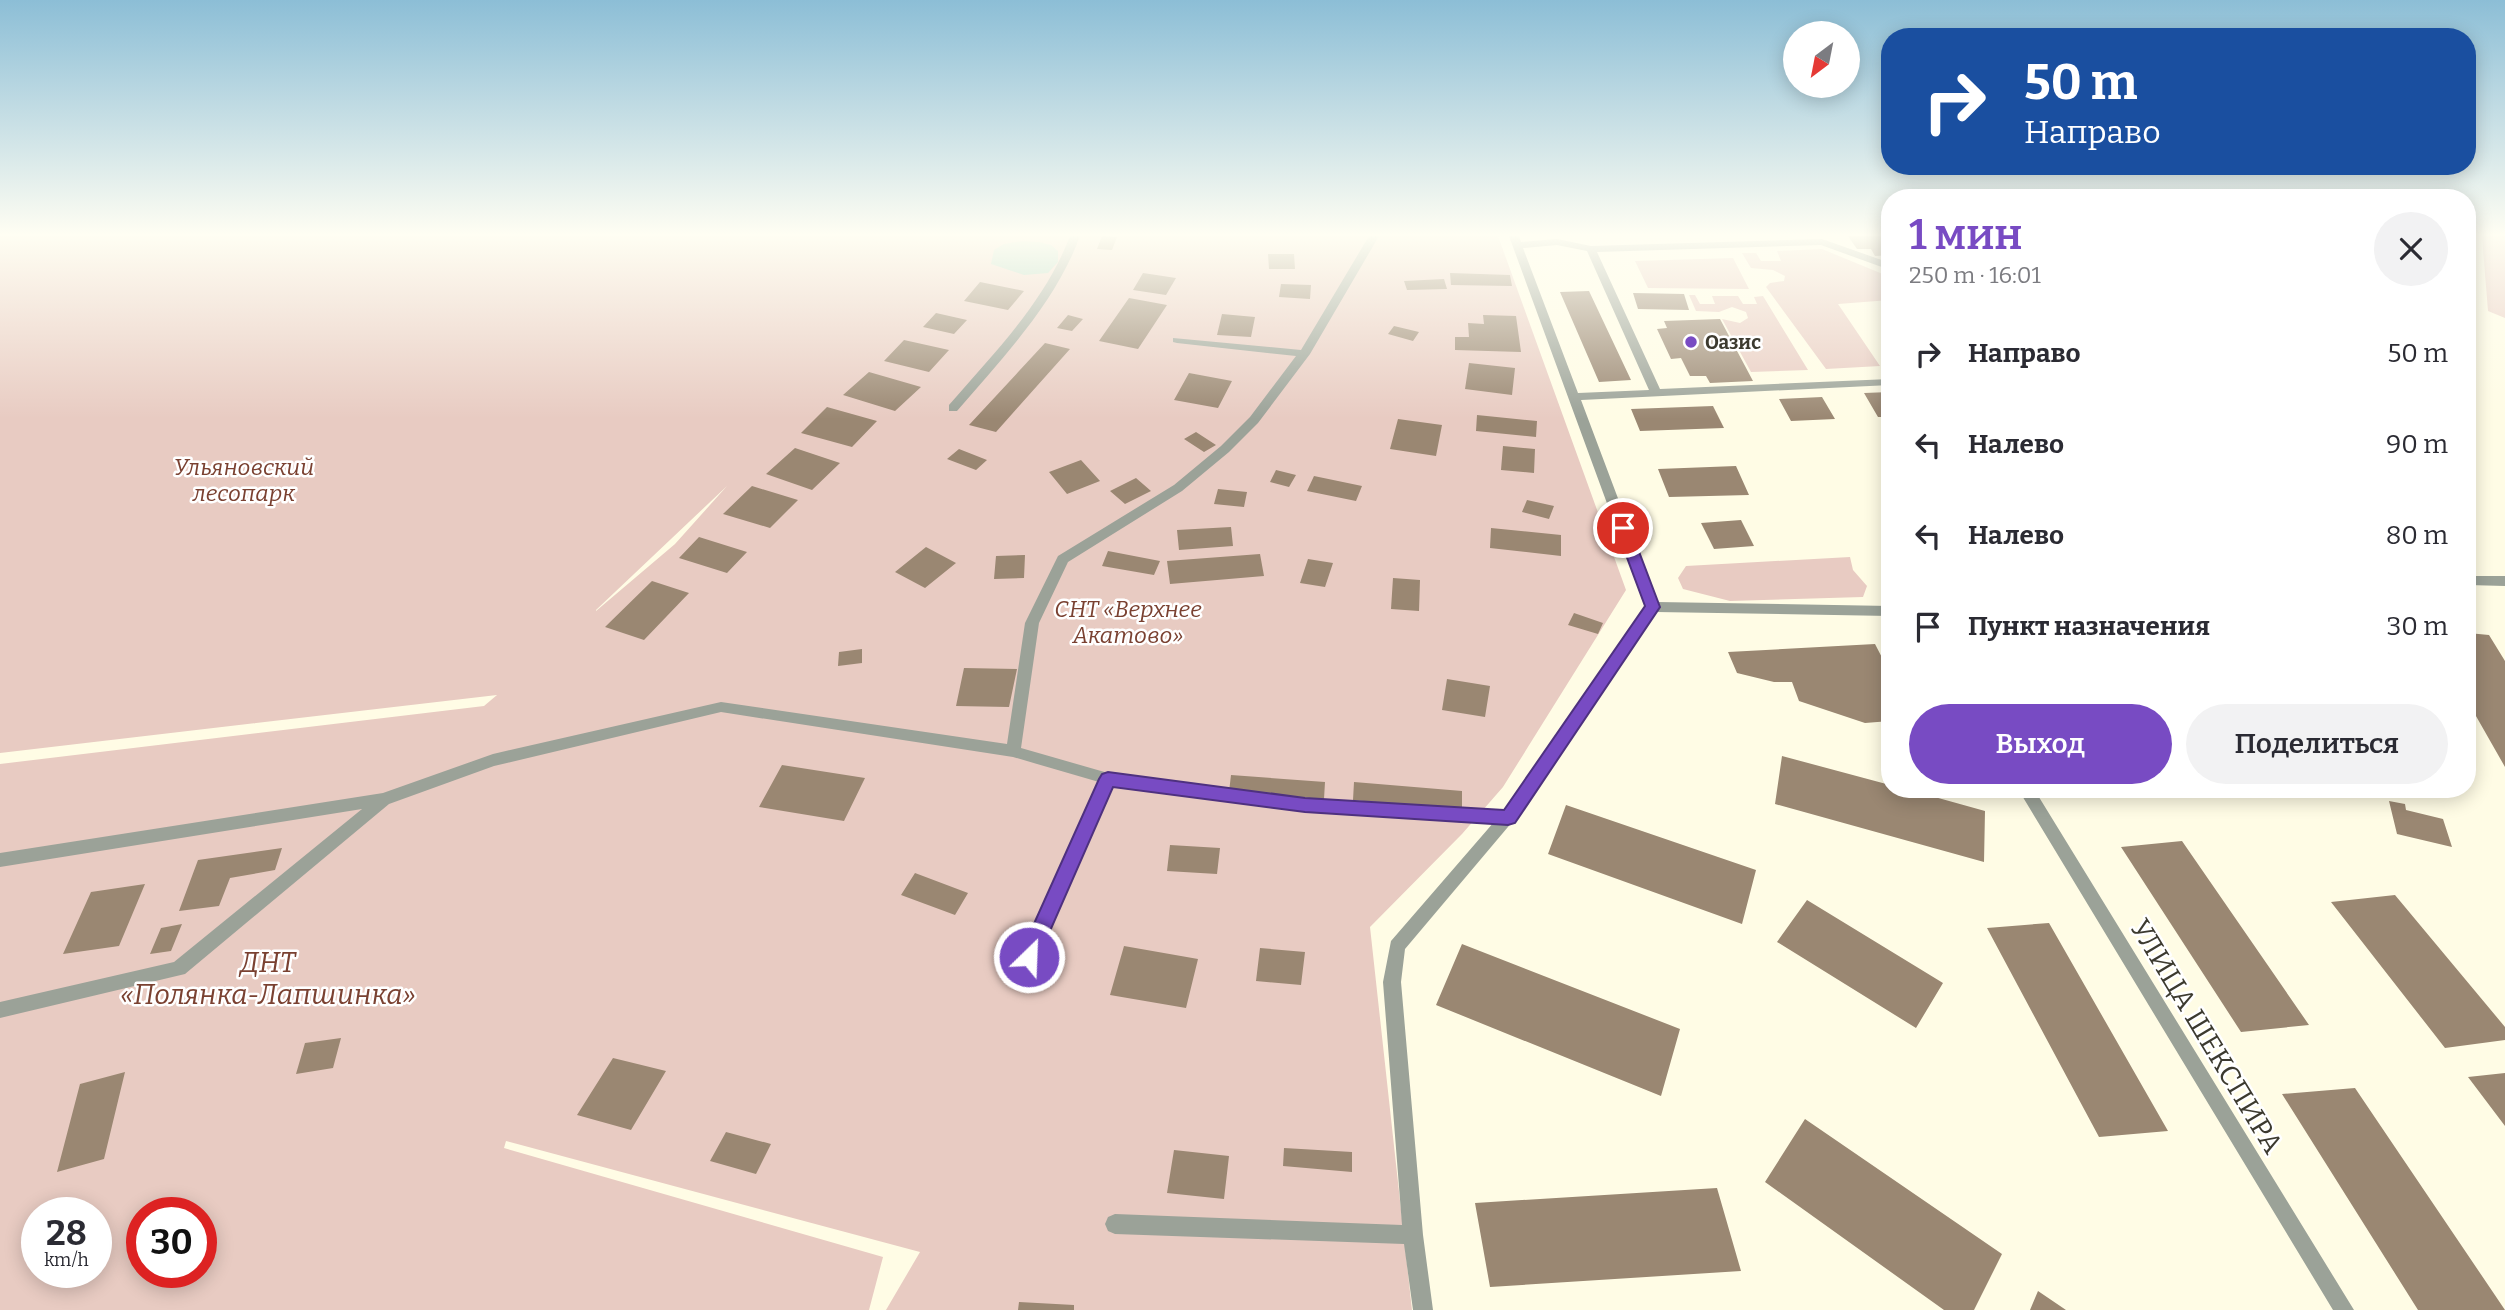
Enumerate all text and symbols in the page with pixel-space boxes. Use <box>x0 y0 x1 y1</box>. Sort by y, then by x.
north arrow <box>1783 21 1860 98</box>
map controls <box>1783 21 1860 98</box>
text: 50 m <box>2024 53 2137 112</box>
icon: right <box>1909 56 2000 147</box>
text: Направо <box>2024 113 2161 151</box>
text: 1 мин <box>1909 210 2022 260</box>
button: close <box>2374 212 2448 286</box>
text: 250 m · 16:01 <box>1909 261 2041 289</box>
place label: Оазис <box>1705 331 1761 354</box>
marker: Оазис <box>1683 334 1699 350</box>
icon: right <box>1909 335 1947 373</box>
text: Направо <box>1968 338 2081 369</box>
text: 50 m <box>2387 338 2448 369</box>
icon: left <box>1909 426 1947 464</box>
text: Налево <box>1968 429 2064 460</box>
text: 90 m <box>2386 429 2448 460</box>
park label: Ульяновский лесопарк <box>174 453 314 507</box>
pin <box>1593 498 1653 558</box>
icon: arrive <box>1604 509 1642 547</box>
icon: left <box>1909 517 1947 555</box>
text: Налево <box>1968 520 2064 551</box>
text: 80 m <box>2386 520 2448 551</box>
park label: СНТ «Верхнее Акатово» <box>1054 595 1202 649</box>
icon: arrive <box>1909 608 1947 646</box>
text: Пункт назначения <box>1968 611 2210 642</box>
text: 30 m <box>2387 611 2448 642</box>
button: Выход <box>1909 704 2172 784</box>
button: Поделиться <box>2186 704 2448 784</box>
street label: УЛИЦА ШЕКСПИРА <box>2123 913 2290 1160</box>
position arrow <box>992 920 1066 994</box>
park label: ДНТ «Полянка-Лапшинка» <box>120 946 416 1011</box>
speed limit sign: 30 <box>126 1197 217 1288</box>
text: 28 <box>46 1212 87 1254</box>
text: km/h <box>44 1249 89 1271</box>

